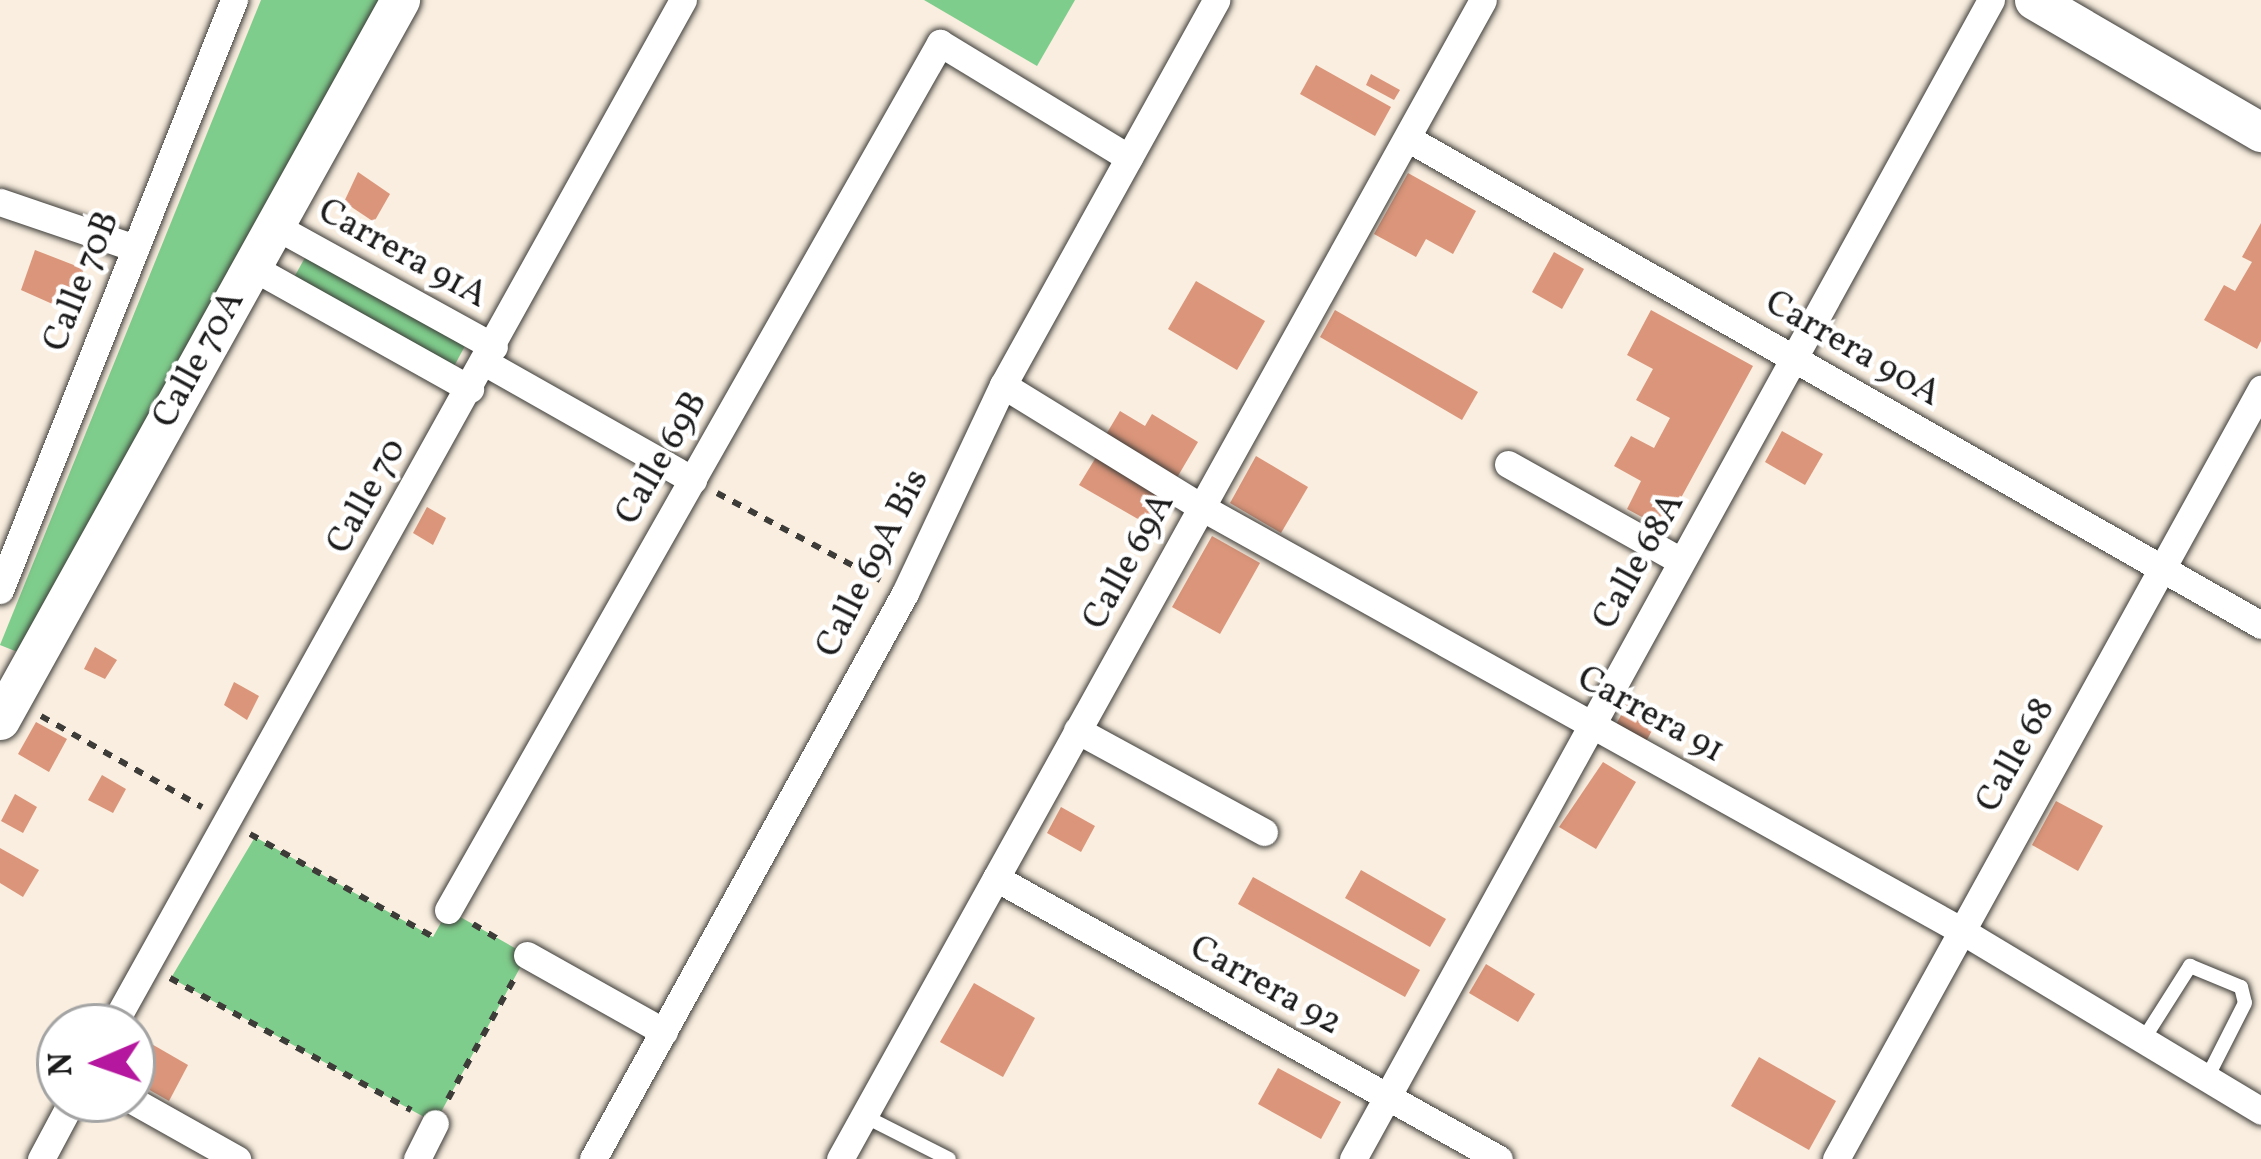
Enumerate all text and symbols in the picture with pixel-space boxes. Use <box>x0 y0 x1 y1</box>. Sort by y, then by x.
street label: Carrera 91A <box>310 191 494 319</box>
street label: Calle 70B <box>35 206 131 358</box>
street label: Carrera 90A <box>1757 282 1947 418</box>
street label: Calle 70A <box>145 284 255 436</box>
street label: Calle 69B <box>608 385 718 533</box>
street label: Calle 70 <box>319 432 417 562</box>
street label: Calle 69A Bis <box>808 463 940 665</box>
street label: Calle 69A <box>1075 486 1185 638</box>
street label: Calle 68A <box>1585 486 1695 638</box>
street label: Carrera 91 <box>1569 658 1731 774</box>
street label: Calle 68 <box>1968 691 2066 821</box>
street label: Carrera 92 <box>1182 928 1348 1046</box>
north arrow <box>36 1003 156 1123</box>
text: N <box>40 1051 86 1077</box>

